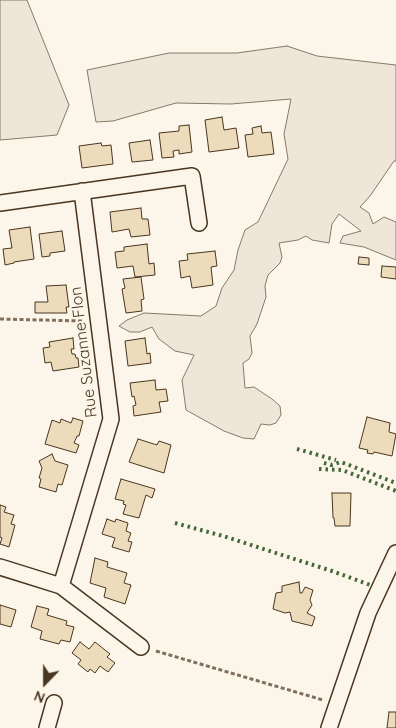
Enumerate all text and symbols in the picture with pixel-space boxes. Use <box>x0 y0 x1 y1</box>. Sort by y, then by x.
street label: Rue Suzanne Flon <box>66 285 102 419</box>
north arrow <box>20 658 70 708</box>
text: N <box>31 687 48 707</box>

